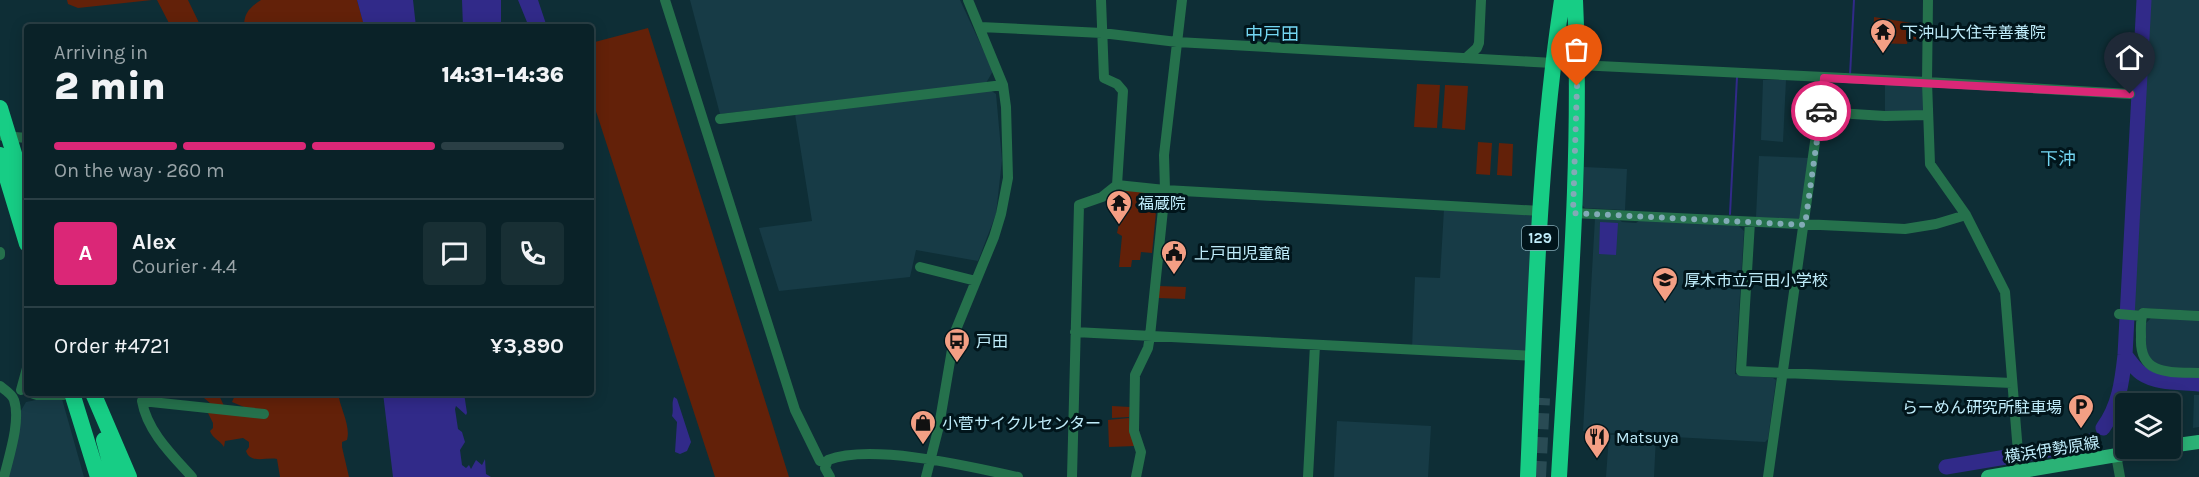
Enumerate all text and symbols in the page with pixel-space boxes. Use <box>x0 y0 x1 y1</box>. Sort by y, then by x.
temple icon: 下沖山大住寺善養院 <box>1868 17 1898 55</box>
district label: 中戸田 <box>1245 23 1299 45</box>
place label: 下沖山大住寺善養院 <box>1902 23 2046 42</box>
pin <box>1551 24 1602 86</box>
pin <box>2104 32 2155 94</box>
icon: bag <box>1560 33 1593 66</box>
text: Arriving in <box>54 41 148 64</box>
icon: home <box>2113 41 2146 74</box>
text: 14:31–14:36 <box>441 62 564 88</box>
text: 2 min <box>54 63 166 109</box>
courier <box>1791 81 1851 141</box>
icon: car <box>1805 95 1838 128</box>
district label: 下沖 <box>2040 148 2076 170</box>
text: On the way · 260 m <box>54 159 225 182</box>
temple icon: 福蔵院 <box>1104 188 1134 226</box>
place label: 福蔵院 <box>1138 194 1186 213</box>
button: chat <box>423 222 486 285</box>
button: phone <box>501 222 564 285</box>
road number: 129 <box>1522 226 1558 250</box>
text: Alex <box>132 229 176 255</box>
public building icon: 上戸田児童館 <box>1159 238 1189 276</box>
text: A <box>79 240 92 266</box>
place label: 上戸田児童館 <box>1194 244 1290 263</box>
text: Courier · 4.4 <box>132 255 237 278</box>
school or university icon: 厚木市立戸田小学校 <box>1650 265 1680 303</box>
place label: 厚木市立戸田小学校 <box>1684 271 1828 290</box>
bus stop icon: 戸田 <box>942 326 972 364</box>
place label: 戸田 <box>976 332 1008 351</box>
text: Order #4721 <box>54 333 170 359</box>
text: ¥3,890 <box>490 333 564 359</box>
parking icon: らーめん研究所駐車場 <box>2066 392 2096 430</box>
map controls <box>2115 393 2181 459</box>
button: layers <box>2115 393 2181 459</box>
place label: らーめん研究所駐車場 <box>1902 398 2062 417</box>
shop icon: 小菅サイクルセンター <box>908 408 938 446</box>
place label: 小菅サイクルセンター <box>942 414 1101 433</box>
restaurant icon: Matsuya <box>1582 422 1612 460</box>
place label: Matsuya <box>1616 428 1679 447</box>
street label: 横浜伊勢原線 <box>2003 433 2101 466</box>

